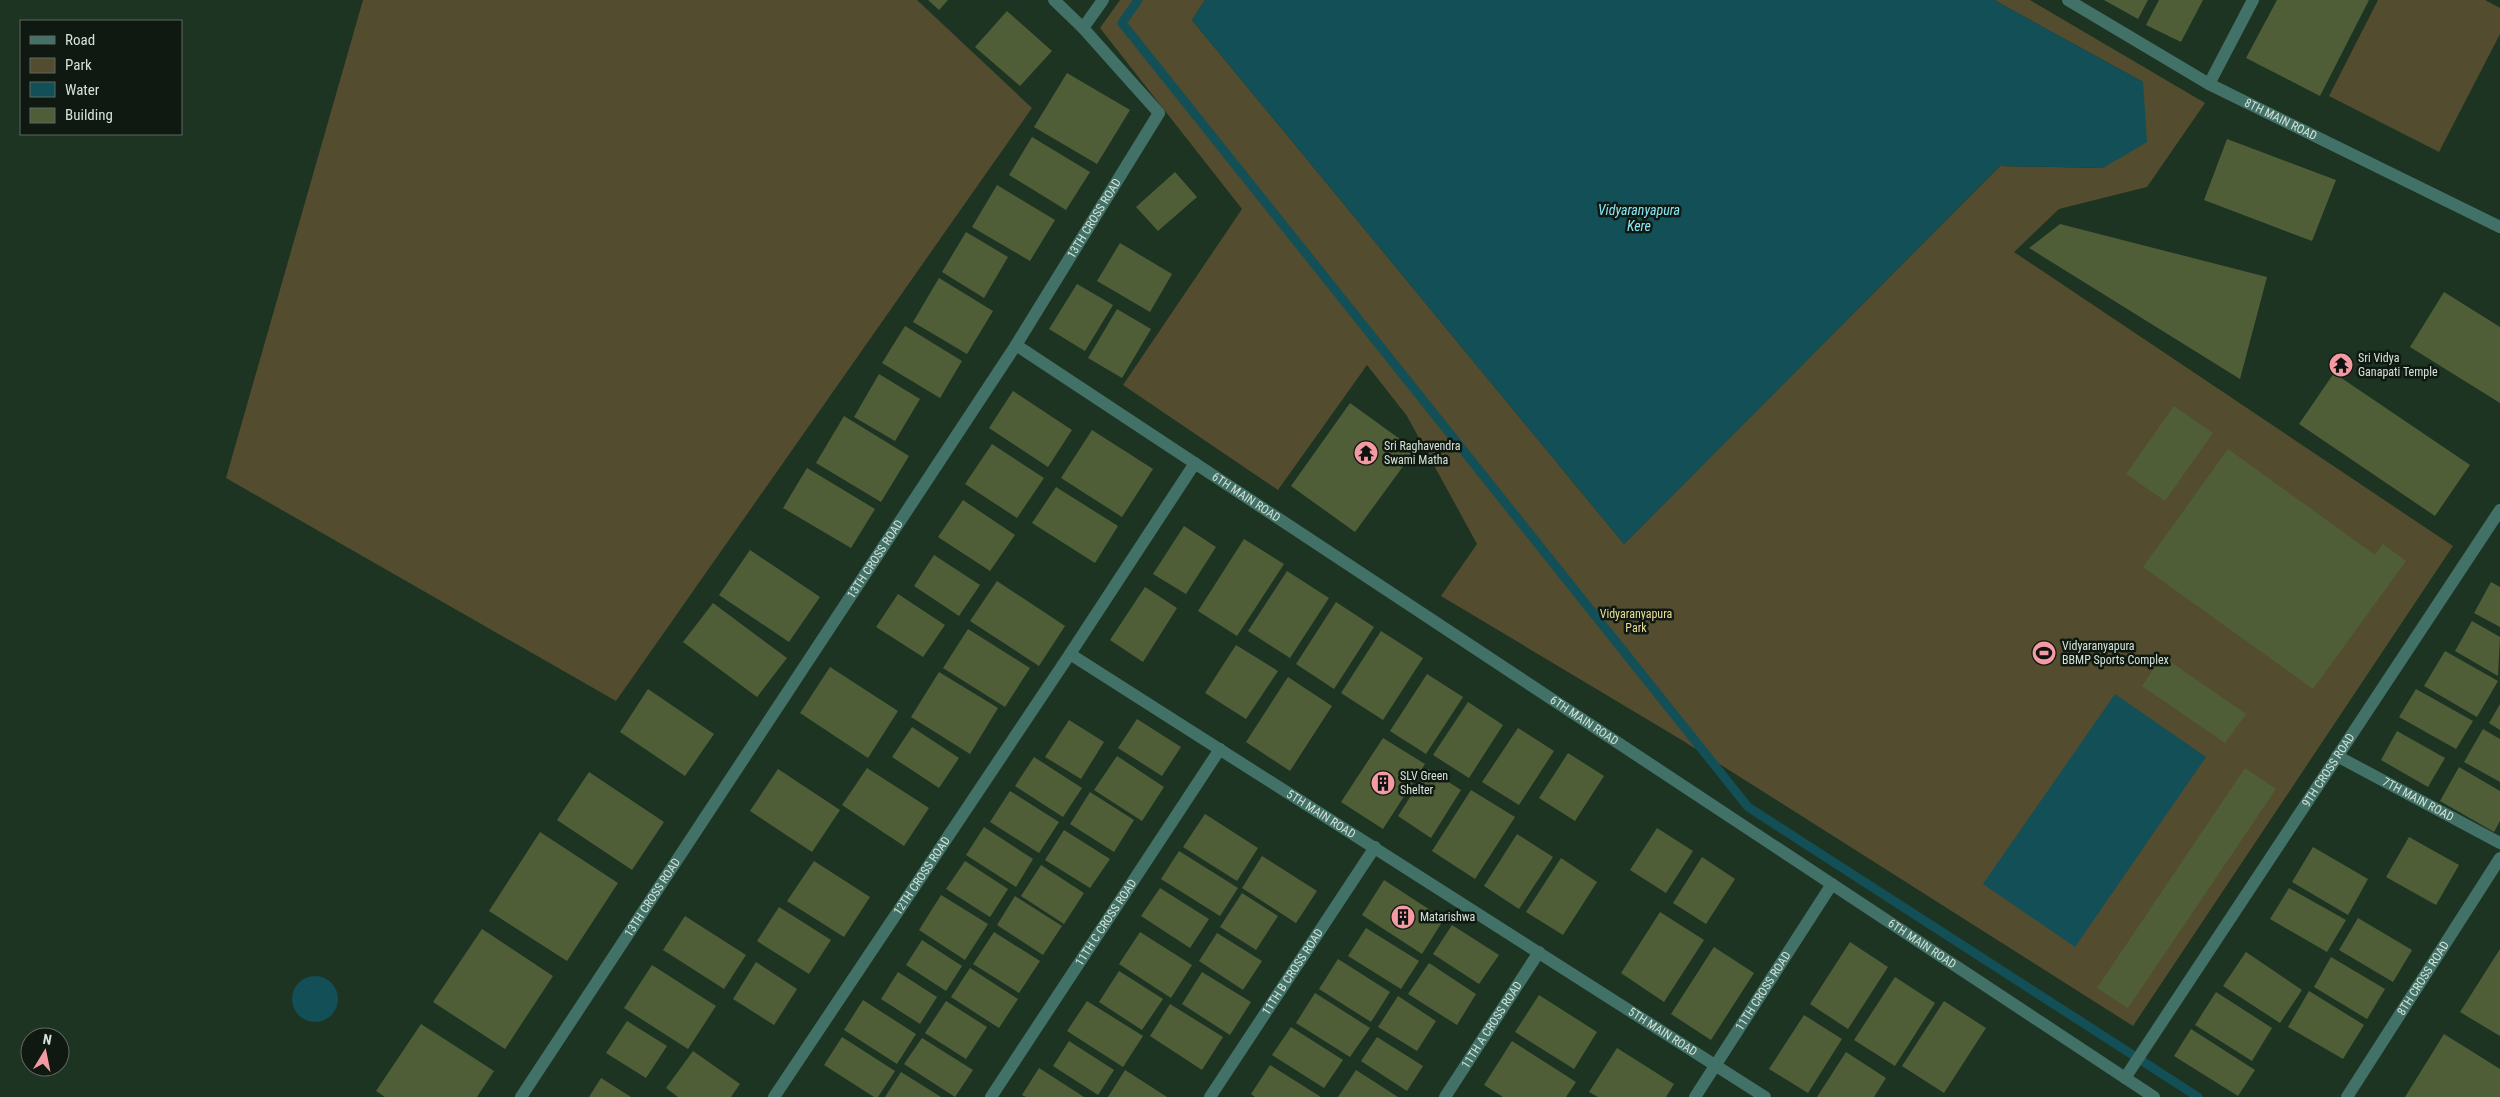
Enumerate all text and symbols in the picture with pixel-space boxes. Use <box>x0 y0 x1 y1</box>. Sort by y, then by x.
legend <box>20 20 182 135</box>
text: Road <box>65 31 95 49</box>
text: Park <box>65 56 92 74</box>
text: Water <box>65 81 100 99</box>
street label: 8TH MAIN ROAD <box>2242 96 2319 143</box>
text: Building <box>65 106 113 124</box>
street label: 13TH CROSS ROAD <box>1064 176 1124 261</box>
water label: Vidyaranyapura Kere <box>1598 202 1680 234</box>
place label: Sri Vidya Ganapati Temple <box>2358 351 2438 379</box>
temple icon: Sri Vidya Ganapati Temple <box>2328 352 2354 378</box>
place label: Sri Raghavendra Swami Matha <box>1384 439 1461 467</box>
temple icon: Sri Raghavendra Swami Matha <box>1353 440 1379 466</box>
street label: 6TH MAIN ROAD <box>1209 470 1283 525</box>
street label: 13TH CROSS ROAD <box>844 517 906 601</box>
park label: Vidyaranyapura Park <box>1600 607 1673 635</box>
place label: Vidyaranyapura BBMP Sports Complex <box>2062 639 2169 667</box>
sports icon: Vidyaranyapura BBMP Sports Complex <box>2031 640 2057 666</box>
street label: 6TH MAIN ROAD <box>1547 693 1621 748</box>
street label: 9TH CROSS ROAD <box>2299 730 2358 810</box>
place label: SLV Green Shelter <box>1400 769 1448 797</box>
building icon: SLV Green Shelter <box>1370 770 1396 796</box>
street label: 7TH MAIN ROAD <box>2380 775 2456 824</box>
street label: 5TH MAIN ROAD <box>1284 787 1358 841</box>
street label: 12TH CROSS ROAD <box>891 834 953 918</box>
street label: 13TH CROSS ROAD <box>621 855 683 939</box>
street label: 11TH C CROSS ROAD <box>1072 876 1140 968</box>
building icon: Matarishwa <box>1390 904 1416 930</box>
place label: Matarishwa <box>1420 910 1476 924</box>
street label: 6TH MAIN ROAD <box>1885 916 1959 971</box>
street label: 11TH B CROSS ROAD <box>1259 926 1326 1018</box>
street label: 8TH CROSS ROAD <box>2394 938 2452 1018</box>
street label: 11TH CROSS ROAD <box>1733 949 1794 1033</box>
street label: 11TH A CROSS ROAD <box>1458 979 1525 1071</box>
street label: 5TH MAIN ROAD <box>1626 1005 1700 1059</box>
north arrow <box>20 1027 70 1077</box>
text: N <box>42 1031 53 1048</box>

